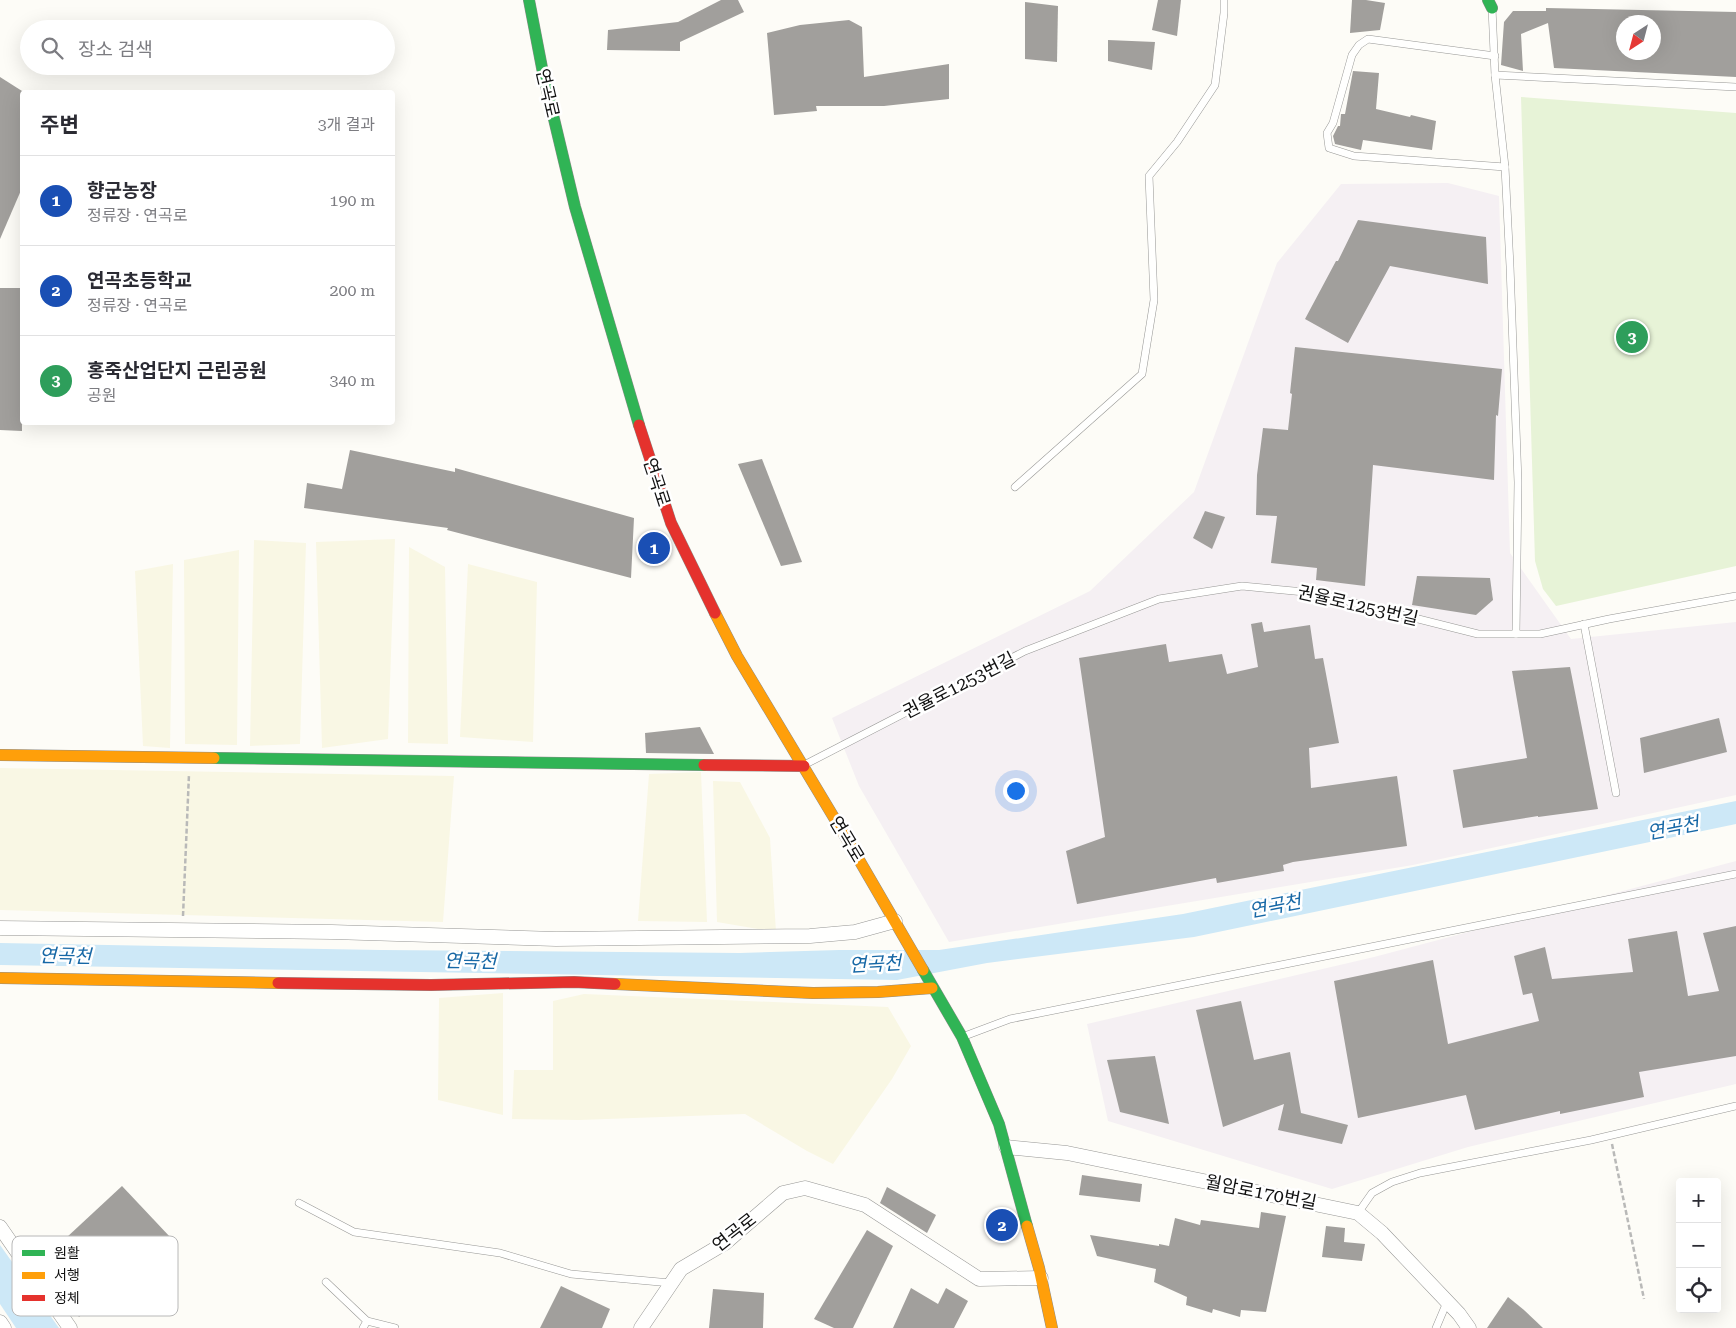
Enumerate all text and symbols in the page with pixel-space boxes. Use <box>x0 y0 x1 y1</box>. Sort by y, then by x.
north arrow <box>1616 15 1661 60</box>
search box <box>20 20 395 75</box>
icon: search <box>38 34 66 62</box>
text: 장소 검색 <box>78 38 153 61</box>
street label: 연곡로 <box>532 66 564 120</box>
text: 주변 <box>40 113 79 137</box>
text: 3개 결과 <box>318 115 375 134</box>
text: 향군농장 <box>87 179 157 202</box>
text: 1 <box>52 191 60 210</box>
text: 190 m <box>329 191 375 210</box>
text: 정류장 · 연곡로 <box>87 206 187 225</box>
text: 연곡초등학교 <box>87 269 192 292</box>
text: 2 <box>52 281 60 300</box>
text: 200 m <box>329 281 375 300</box>
text: 정류장 · 연곡로 <box>87 296 187 315</box>
pin: 3 <box>1616 318 1648 356</box>
text: 홍죽산업단지 근린공원 <box>87 359 267 382</box>
text: 3 <box>52 371 60 390</box>
text: 340 m <box>329 371 375 390</box>
text: 공원 <box>87 386 116 405</box>
street label: 연곡로 <box>639 455 675 509</box>
pin: 1 <box>638 529 670 567</box>
street label: 권율로1253번길 <box>1296 581 1420 629</box>
street label: 권율로1253번길 <box>899 648 1019 722</box>
your location <box>1003 778 1029 804</box>
water label: 연곡천 <box>1645 811 1702 844</box>
street label: 연곡로 <box>825 812 869 866</box>
water label: 연곡천 <box>1247 889 1304 922</box>
water label: 연곡천 <box>39 944 93 968</box>
water label: 연곡천 <box>444 949 498 973</box>
water label: 연곡천 <box>848 951 903 977</box>
street label: 월암로170번길 <box>1204 1171 1318 1213</box>
map controls <box>1676 1178 1721 1313</box>
button: + <box>1676 1178 1721 1223</box>
pin: 2 <box>986 1206 1018 1244</box>
street label: 연곡로 <box>708 1208 760 1256</box>
button: − <box>1676 1223 1721 1268</box>
legend <box>12 1236 178 1316</box>
text: 원활 <box>54 1245 80 1261</box>
text: 서행 <box>54 1267 80 1283</box>
button: locate <box>1676 1268 1721 1313</box>
text: 정체 <box>54 1290 80 1306</box>

